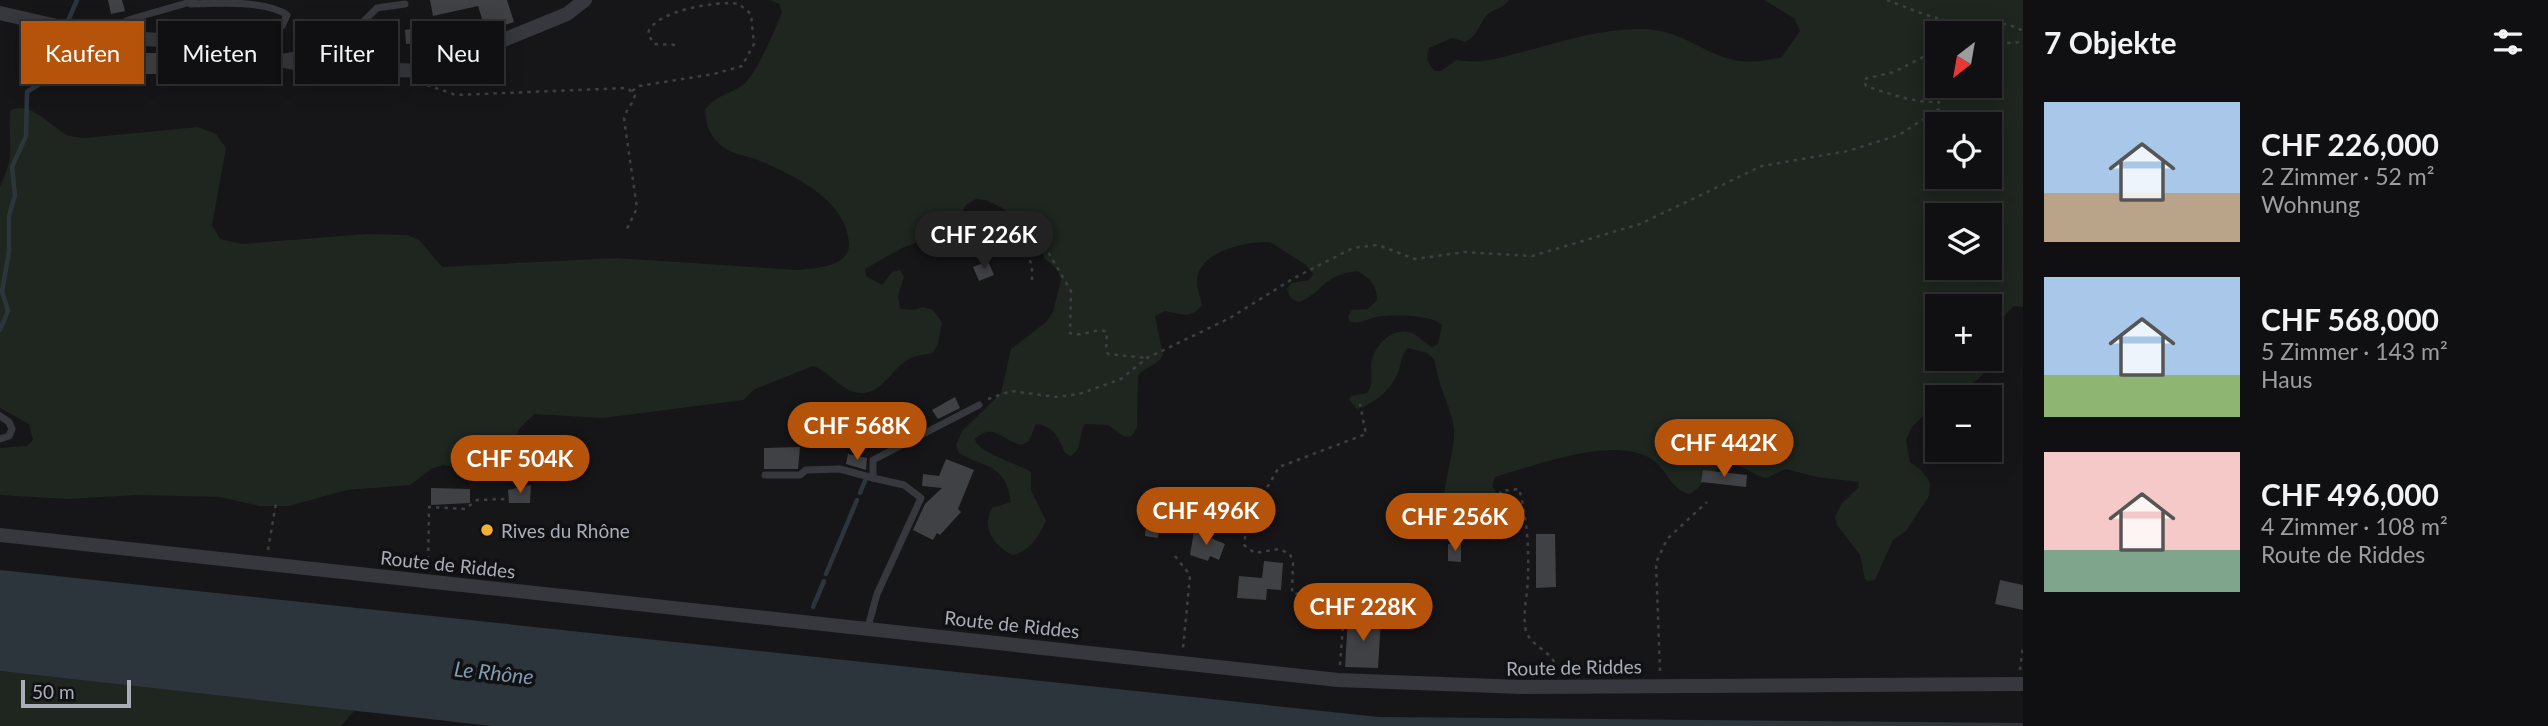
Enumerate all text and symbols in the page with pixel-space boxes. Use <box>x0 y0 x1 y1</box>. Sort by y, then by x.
chip: Kaufen <box>21 21 144 84</box>
chip: Mieten <box>158 21 281 84</box>
chip: Filter <box>295 21 398 84</box>
chip: Neu <box>412 21 504 84</box>
north arrow <box>1925 21 2002 98</box>
map controls <box>1925 21 2002 462</box>
icon: filters <box>2489 23 2527 61</box>
text: 7 Objekte <box>2044 24 2176 60</box>
button: locate <box>1925 112 2002 189</box>
text: CHF 226,000 <box>2261 126 2439 162</box>
icon: home <box>2100 130 2184 214</box>
text: 2 Zimmer · 52 m² <box>2261 162 2434 190</box>
text: Wohnung <box>2261 190 2360 218</box>
button: layers <box>1925 203 2002 280</box>
pin: CHF 226K <box>912 212 1056 271</box>
text: CHF 226K <box>931 220 1037 248</box>
button: + <box>1925 294 2002 371</box>
text: CHF 568,000 <box>2261 301 2439 337</box>
icon: home <box>2100 305 2184 389</box>
text: 5 Zimmer · 143 m² <box>2261 337 2448 365</box>
text: Haus <box>2261 365 2312 393</box>
button: − <box>1925 385 2002 462</box>
pin: CHF 568K <box>785 402 929 462</box>
text: CHF 568K <box>804 411 910 439</box>
pin: CHF 442K <box>1652 420 1796 479</box>
text: CHF 442K <box>1671 428 1777 456</box>
pin: CHF 504K <box>448 435 592 495</box>
text: CHF 504K <box>467 444 573 472</box>
text: CHF 496,000 <box>2261 476 2439 512</box>
icon: home <box>2100 480 2184 564</box>
pin: CHF 496K <box>1134 488 1278 547</box>
pin: CHF 256K <box>1383 494 1527 553</box>
text: CHF 496K <box>1153 496 1259 524</box>
text: CHF 256K <box>1402 502 1508 530</box>
text: 4 Zimmer · 108 m² <box>2261 512 2448 540</box>
place label: Rives du Rhône <box>501 519 630 542</box>
marker: Rives du Rhône <box>479 522 495 538</box>
text: Route de Riddes <box>2261 540 2425 568</box>
street label: Route de Riddes <box>379 545 517 583</box>
pin: CHF 228K <box>1291 584 1435 643</box>
text: CHF 228K <box>1310 592 1416 620</box>
street label: Route de Riddes <box>943 605 1081 643</box>
street label: Route de Riddes <box>1506 654 1642 680</box>
water label: Le Rhône <box>453 655 535 689</box>
scale bar <box>21 677 131 709</box>
text: 50 m <box>32 680 75 703</box>

